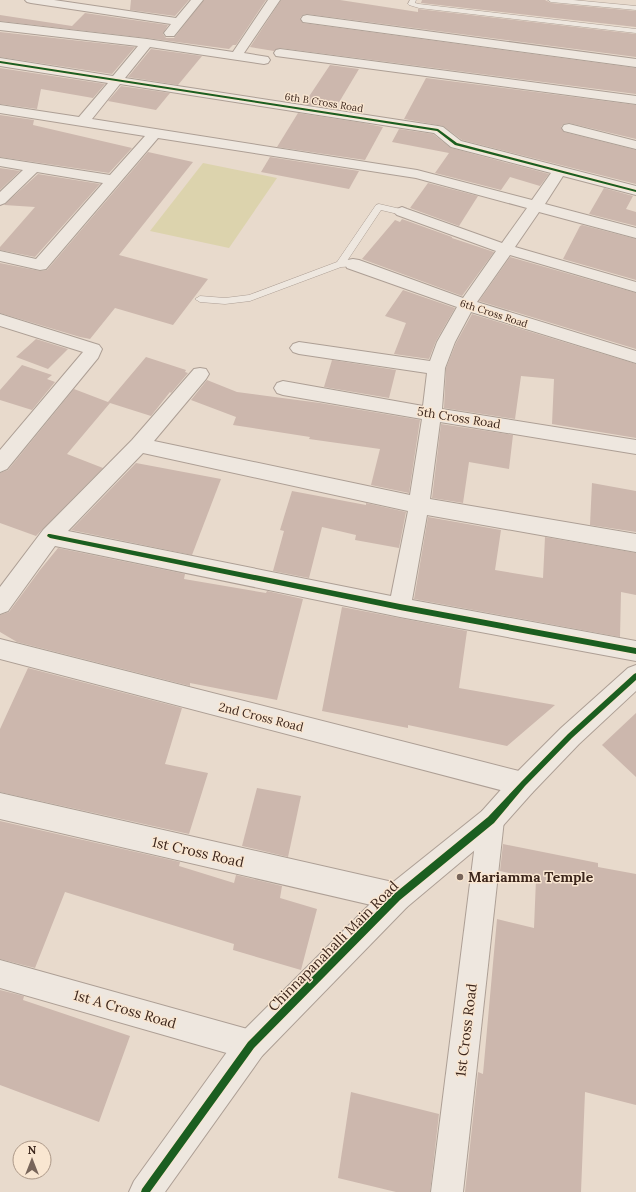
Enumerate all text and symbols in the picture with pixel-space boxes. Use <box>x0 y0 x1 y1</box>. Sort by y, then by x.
street label: 6th B Cross Road <box>284 90 364 115</box>
street label: 6th Cross Road <box>458 296 529 331</box>
street label: 5th Cross Road <box>416 404 502 431</box>
street label: 2nd Cross Road <box>217 699 305 734</box>
street label: 1st Cross Road <box>150 833 246 871</box>
place label: Mariamma Temple <box>468 868 594 886</box>
marker: Mariamma Temple <box>455 872 465 882</box>
street label: Chinnapanahalli Main Road <box>264 877 402 1015</box>
street label: 1st Cross Road <box>451 982 481 1078</box>
street label: 1st A Cross Road <box>71 986 179 1032</box>
north arrow <box>12 1140 52 1180</box>
text: N <box>28 1143 37 1157</box>

